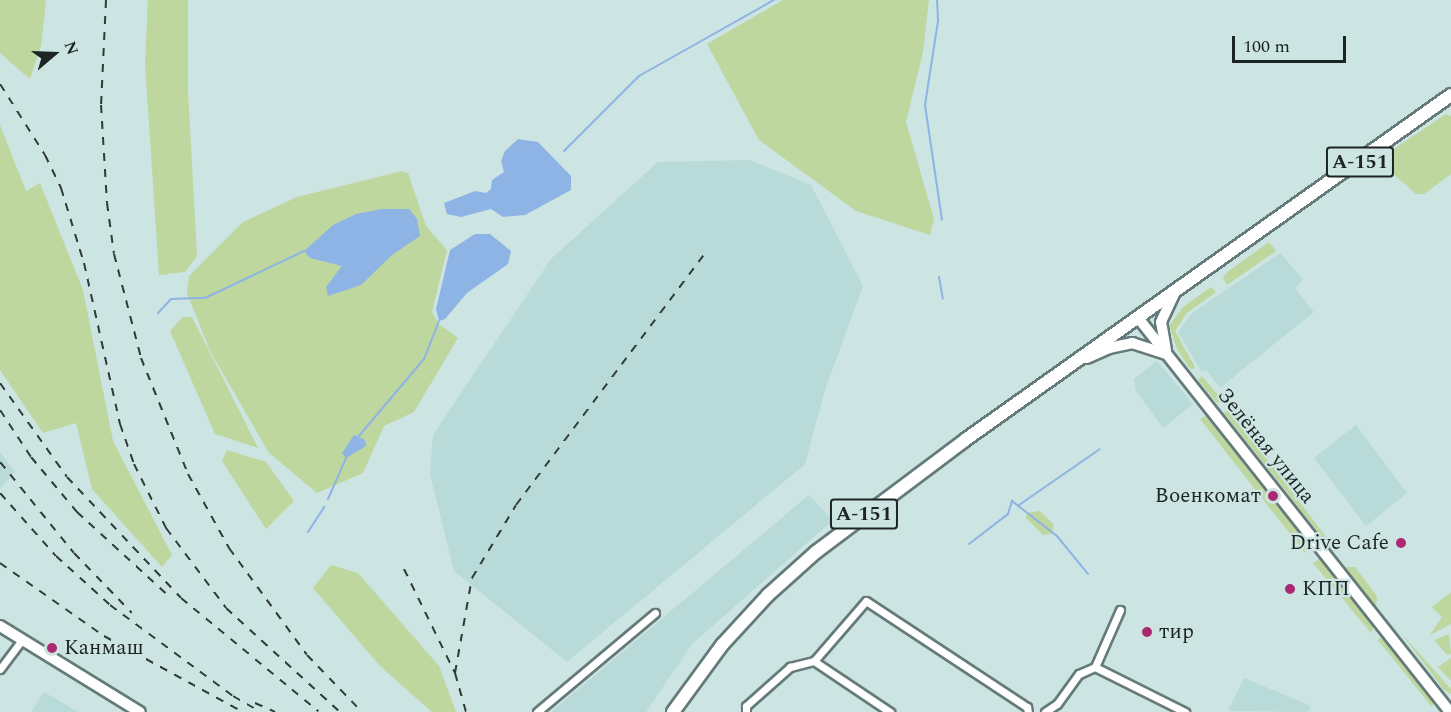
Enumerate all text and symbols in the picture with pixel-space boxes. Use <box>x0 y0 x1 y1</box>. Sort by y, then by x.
north arrow <box>24 24 84 84</box>
scale bar <box>1235 24 1349 62</box>
text: 100 m <box>1243 33 1290 60</box>
text: N <box>58 38 84 58</box>
road number: А-151 <box>1326 145 1394 179</box>
street label: Зелёная улица <box>1212 383 1320 509</box>
place label: Военкомат <box>1155 483 1261 509</box>
marker: Военкомат <box>1266 489 1280 503</box>
road number: А-151 <box>830 497 898 531</box>
place label: Drive Cafe <box>1290 530 1389 556</box>
marker: Drive Cafe <box>1394 536 1408 550</box>
place label: КПП <box>1302 576 1350 602</box>
marker: КПП <box>1283 582 1297 596</box>
place label: тир <box>1159 619 1194 645</box>
marker: тир <box>1140 625 1154 639</box>
place label: Канмаш <box>64 635 143 661</box>
marker: Канмаш <box>45 641 59 655</box>

